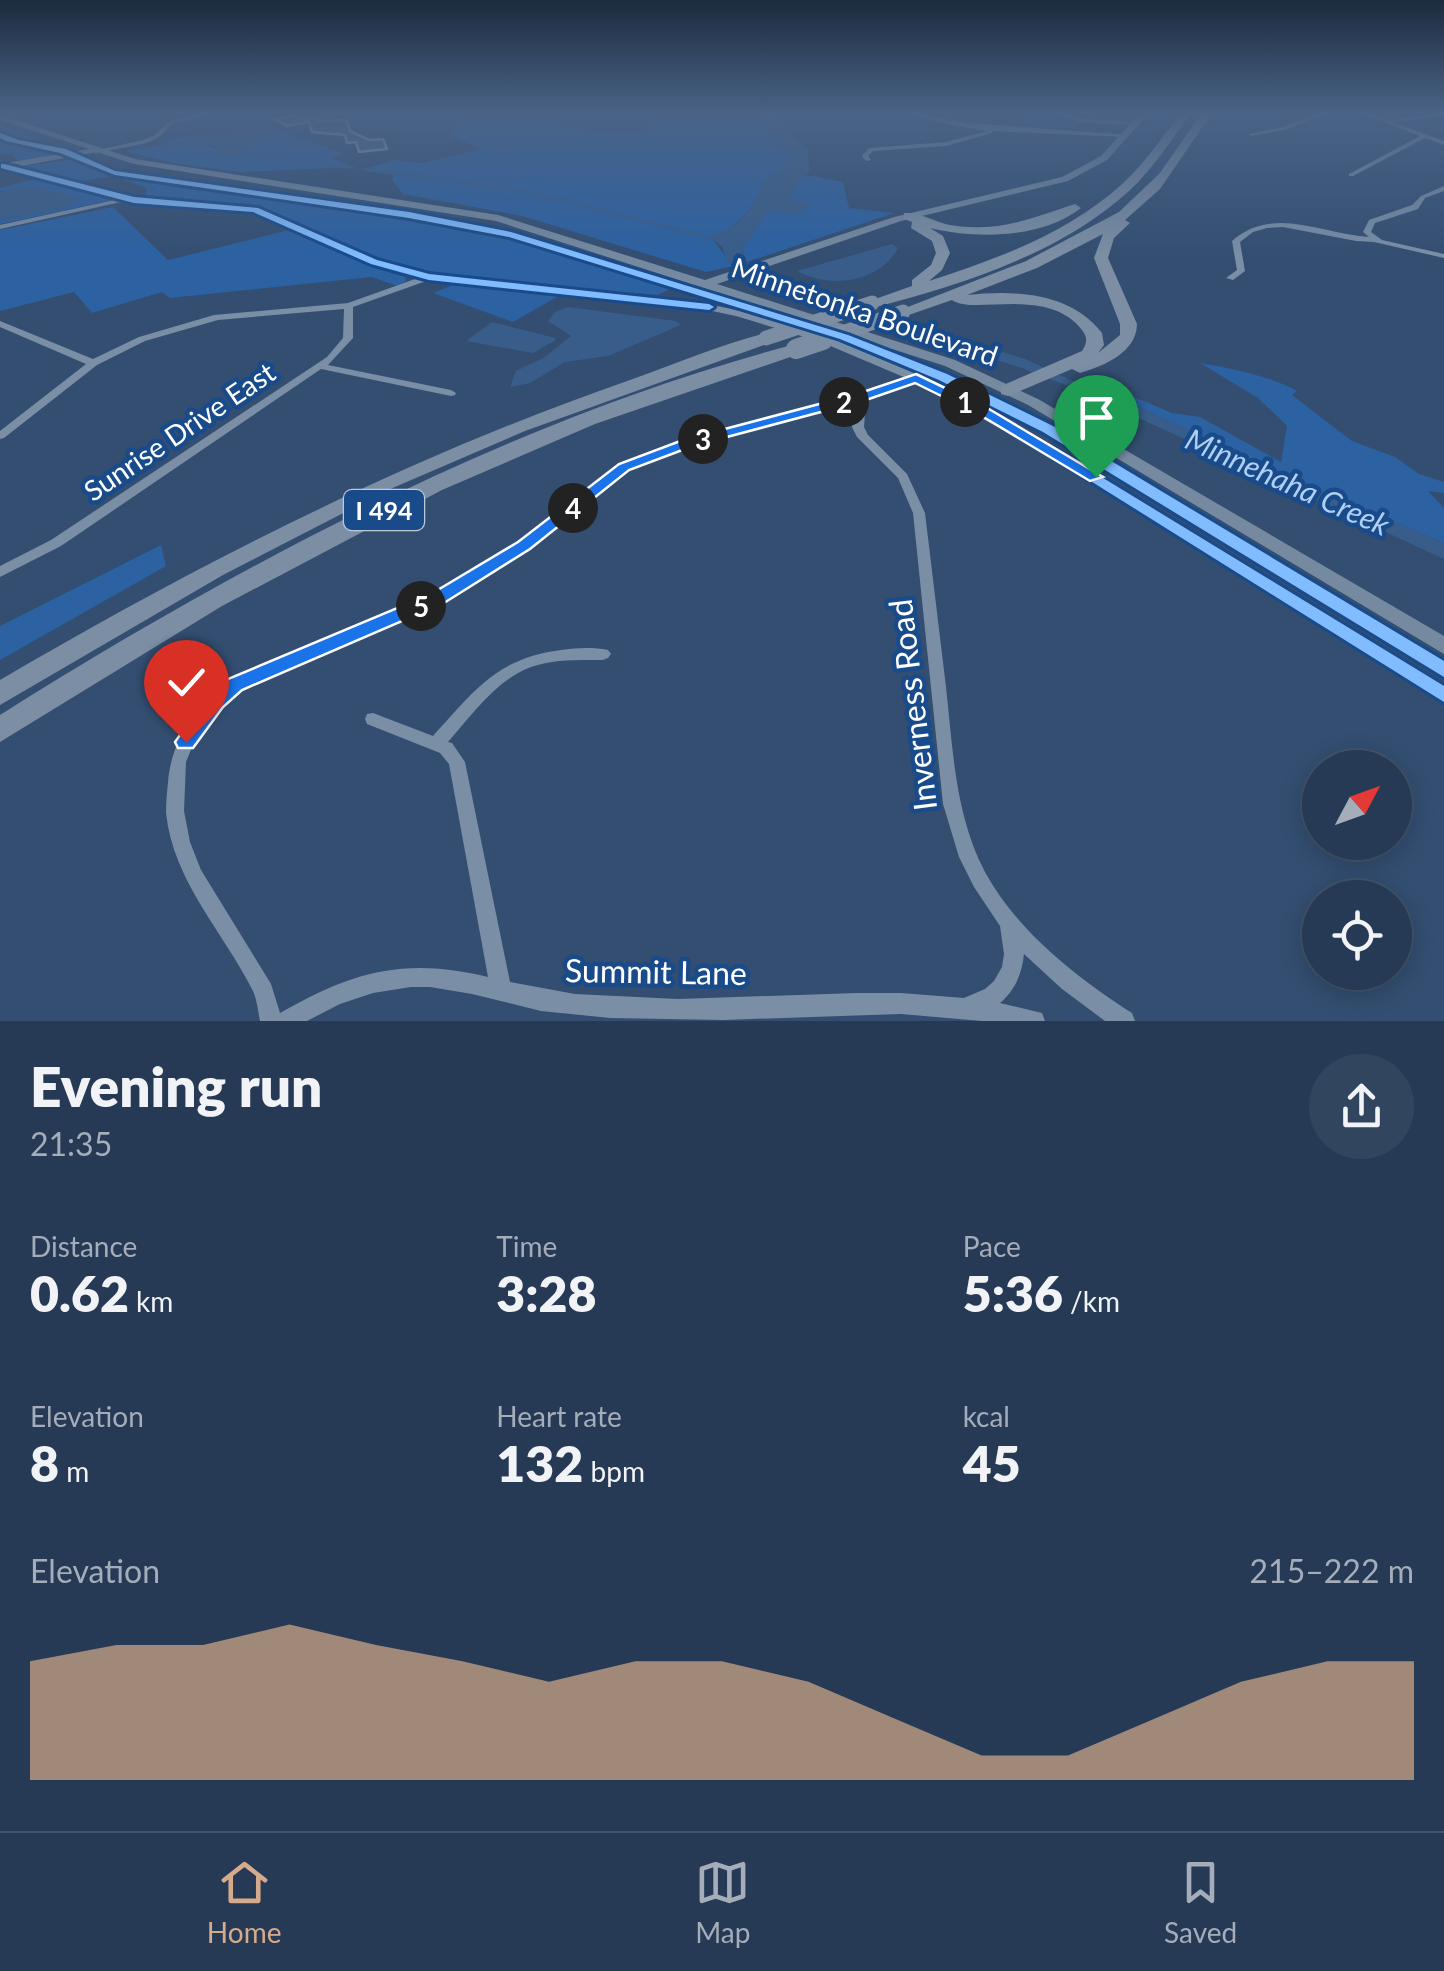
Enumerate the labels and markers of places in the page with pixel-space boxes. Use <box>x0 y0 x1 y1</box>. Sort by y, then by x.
pin <box>1054 375 1139 478</box>
pin: 2 <box>819 377 869 427</box>
pin: 1 <box>940 377 990 427</box>
pin: 3 <box>678 414 728 464</box>
pin: 4 <box>548 483 598 533</box>
pin: 5 <box>396 581 446 631</box>
pin <box>144 640 229 743</box>

